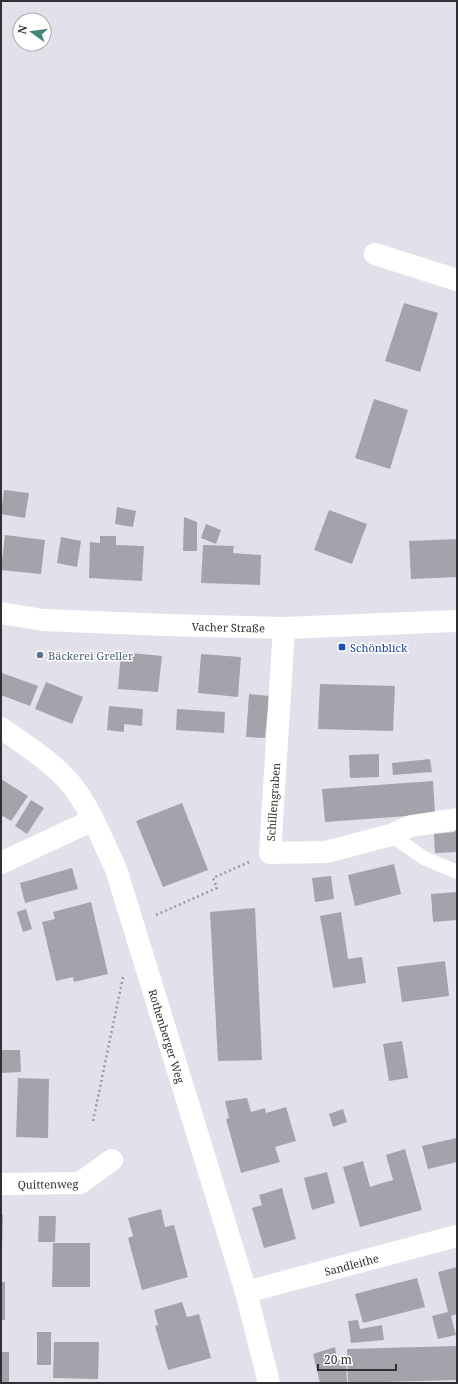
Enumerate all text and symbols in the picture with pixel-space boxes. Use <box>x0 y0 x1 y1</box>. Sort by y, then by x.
north arrow <box>12 12 52 52</box>
text: N <box>13 23 30 35</box>
street label: Vacher Straße <box>191 618 265 635</box>
place label: Schönblick <box>350 640 408 655</box>
marker: Schönblick <box>337 642 347 652</box>
place label: Bäckerei Greller <box>48 648 134 663</box>
marker: Bäckerei Greller <box>35 650 45 660</box>
street label: Schillengraben <box>263 762 283 842</box>
street label: Rothenberger Weg <box>146 987 189 1085</box>
street label: Quittenweg <box>18 1176 79 1191</box>
street label: Sandleithe <box>323 1250 380 1278</box>
scale bar <box>318 1346 396 1372</box>
text: 20 m <box>324 1351 352 1368</box>

